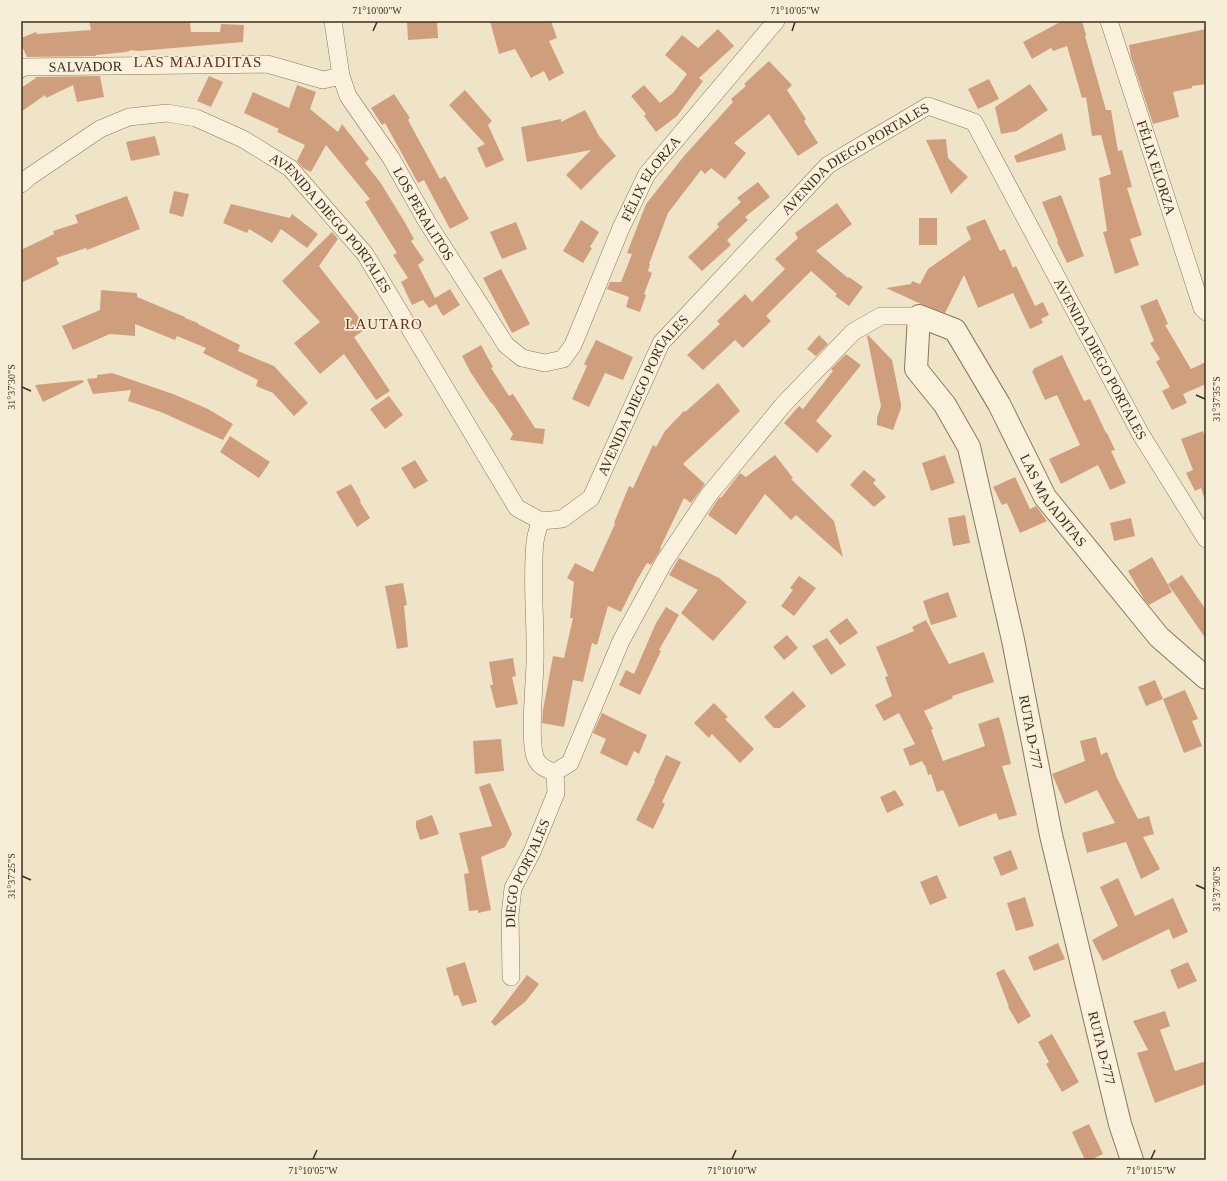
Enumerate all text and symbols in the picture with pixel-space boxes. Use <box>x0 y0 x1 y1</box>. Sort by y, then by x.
text: 71°10'00"W <box>352 5 402 16</box>
text: 71°10'05"W <box>770 5 820 16</box>
district label: LAS MAJADITAS <box>134 54 262 70</box>
street label: SALVADOR <box>49 59 123 75</box>
street label: AVENIDA DIEGO PORTALES <box>778 100 932 218</box>
street label: FÉLIX ELORZA <box>1134 118 1179 218</box>
street label: FÉLIX ELORZA <box>618 133 684 224</box>
street label: AVENIDA DIEGO PORTALES <box>267 150 394 296</box>
street label: LOS PERALITOS <box>390 165 457 263</box>
street label: AVENIDA DIEGO PORTALES <box>1051 276 1149 443</box>
street label: AVENIDA DIEGO PORTALES <box>595 312 691 478</box>
district label: LAUTARO <box>345 316 423 332</box>
text: 31°37'30"S <box>6 364 17 410</box>
text: 31°37'35"S <box>1211 376 1222 422</box>
street label: LAS MAJADITAS <box>1017 452 1089 550</box>
street label: RUTA D-777 <box>1016 694 1045 771</box>
street label: DIEGO PORTALES <box>503 817 553 928</box>
text: 31°37'25"S <box>6 853 17 899</box>
text: 31°37'30"S <box>1211 866 1222 912</box>
street label: RUTA D-777 <box>1085 1010 1118 1087</box>
text: 71°10'05"W <box>288 1165 338 1176</box>
text: 71°10'10"W <box>707 1165 757 1176</box>
text: 71°10'15"W <box>1126 1165 1176 1176</box>

